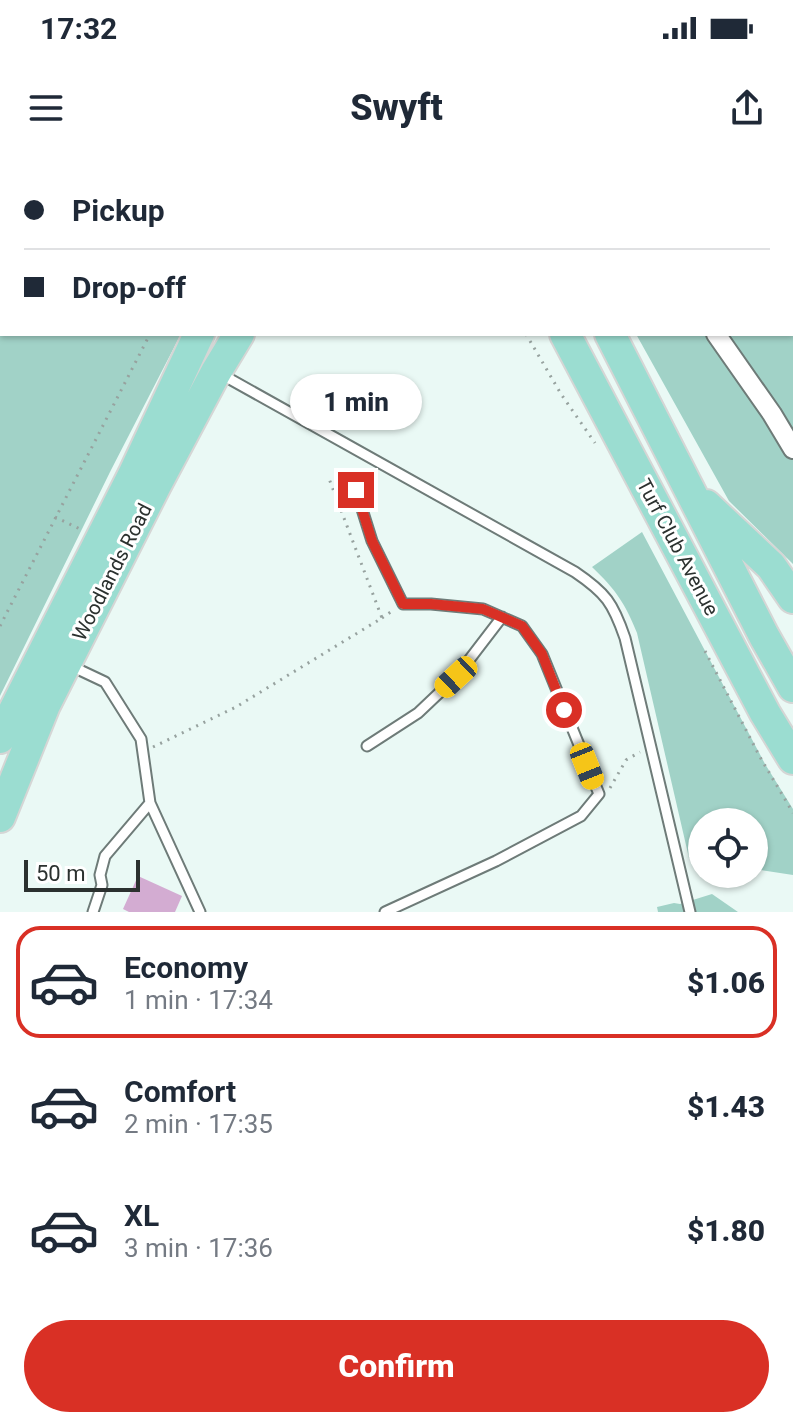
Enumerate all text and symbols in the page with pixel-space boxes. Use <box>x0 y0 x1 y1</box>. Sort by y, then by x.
text: 17:32 <box>40 11 117 46</box>
icon: menu <box>24 86 68 130</box>
icon: share <box>725 86 769 130</box>
text: Swyft <box>350 87 443 129</box>
text: Pickup <box>72 193 165 228</box>
text: Drop-off <box>72 270 186 305</box>
callout: 1 min <box>290 374 422 430</box>
text: 1 min <box>323 387 389 417</box>
route end <box>338 472 374 508</box>
street label: Turf Club Avenue <box>632 475 724 619</box>
street label: Woodlands Road <box>67 499 157 645</box>
car <box>430 652 482 702</box>
route start <box>546 692 582 728</box>
car <box>567 739 607 793</box>
map controls <box>688 808 768 888</box>
button: locate <box>688 808 768 888</box>
scale bar <box>24 856 140 892</box>
text: 50 m <box>36 861 85 886</box>
icon: car <box>28 946 100 1018</box>
text: Economy <box>124 950 248 985</box>
text: $1.06 <box>687 965 765 1000</box>
text: 1 min · 17:34 <box>124 985 273 1015</box>
icon: car <box>28 1070 100 1142</box>
text: Comfort <box>124 1074 236 1109</box>
text: $1.43 <box>687 1089 765 1124</box>
text: 2 min · 17:35 <box>124 1109 273 1139</box>
icon: car <box>28 1194 100 1266</box>
text: XL <box>124 1198 159 1233</box>
text: $1.80 <box>687 1213 765 1248</box>
text: 3 min · 17:36 <box>124 1233 273 1263</box>
button: Confirm <box>24 1320 769 1412</box>

